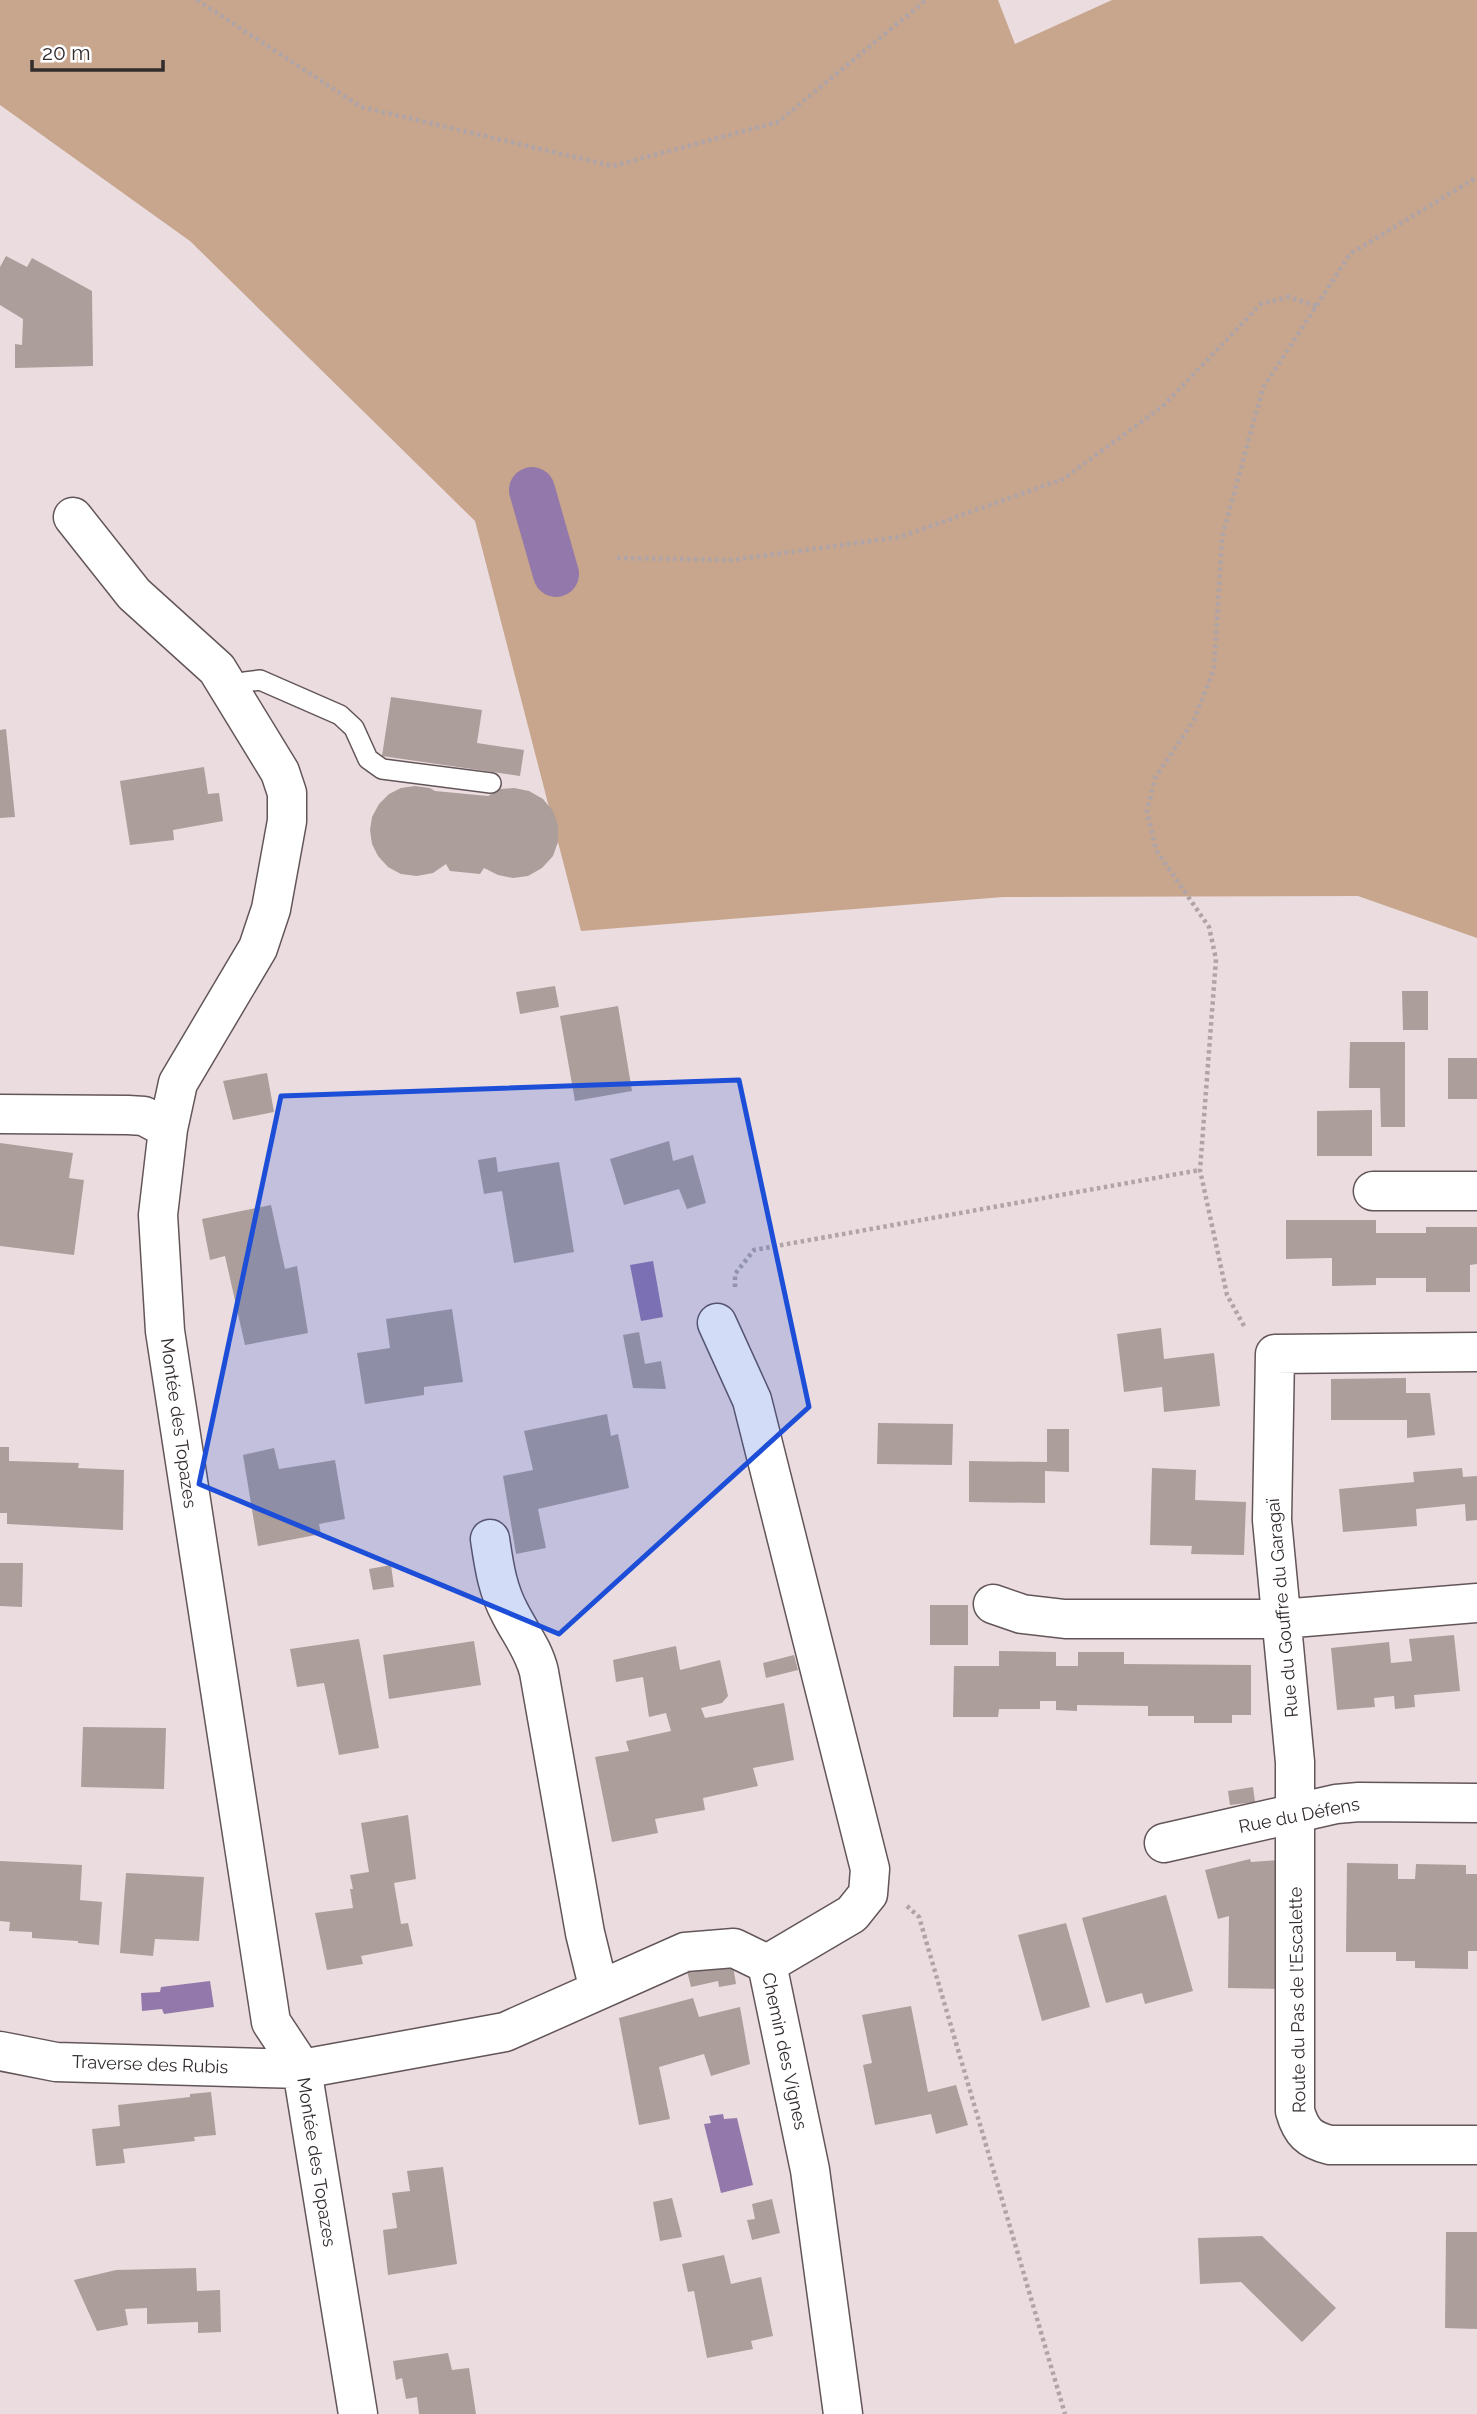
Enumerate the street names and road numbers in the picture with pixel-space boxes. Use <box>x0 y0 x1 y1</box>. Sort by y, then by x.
street label: Montée des Topazes <box>157 1337 201 1510</box>
street label: Rue du Gouffre du Garagaï <box>1262 1497 1302 1719</box>
street label: Rue du Défens <box>1237 1793 1362 1837</box>
street label: Route du Pas de l'Escalette <box>1285 1886 1309 2113</box>
street label: Chemin des Vignes <box>758 1970 812 2132</box>
street label: Traverse des Rubis <box>72 2051 229 2077</box>
street label: Montée des Topazes <box>293 2076 341 2249</box>

